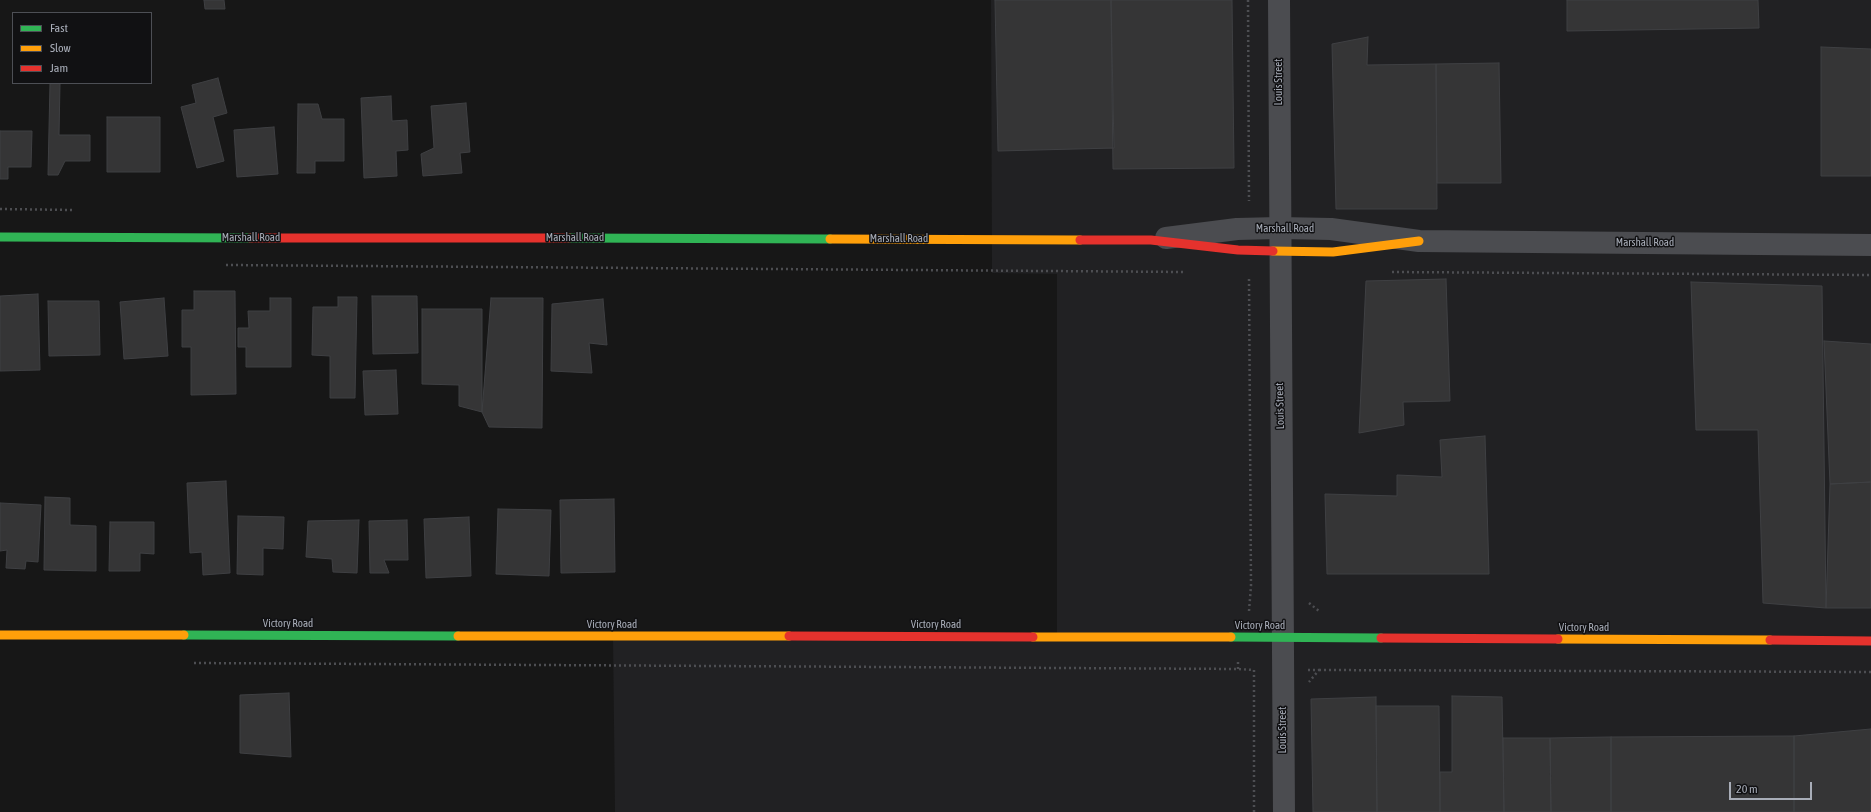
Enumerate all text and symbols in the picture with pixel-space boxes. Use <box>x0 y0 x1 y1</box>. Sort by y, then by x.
legend <box>12 12 152 84</box>
text: Fast <box>50 21 68 35</box>
text: Slow <box>50 41 71 55</box>
street label: Louis Street <box>1272 59 1286 105</box>
text: Jam <box>50 61 68 75</box>
street label: Marshall Road <box>1256 222 1314 236</box>
street label: Marshall Road <box>222 231 280 245</box>
street label: Marshall Road <box>546 231 604 245</box>
street label: Marshall Road <box>870 232 928 246</box>
street label: Marshall Road <box>1616 236 1674 250</box>
street label: Louis Street <box>1273 382 1287 430</box>
street label: Victory Road <box>263 617 313 631</box>
street label: Victory Road <box>587 618 637 632</box>
street label: Victory Road <box>911 618 961 632</box>
street label: Victory Road <box>1235 619 1285 633</box>
street label: Victory Road <box>1559 621 1609 635</box>
street label: Louis Street <box>1276 707 1290 753</box>
scale bar <box>1731 774 1814 800</box>
text: 20 m <box>1736 782 1758 796</box>

